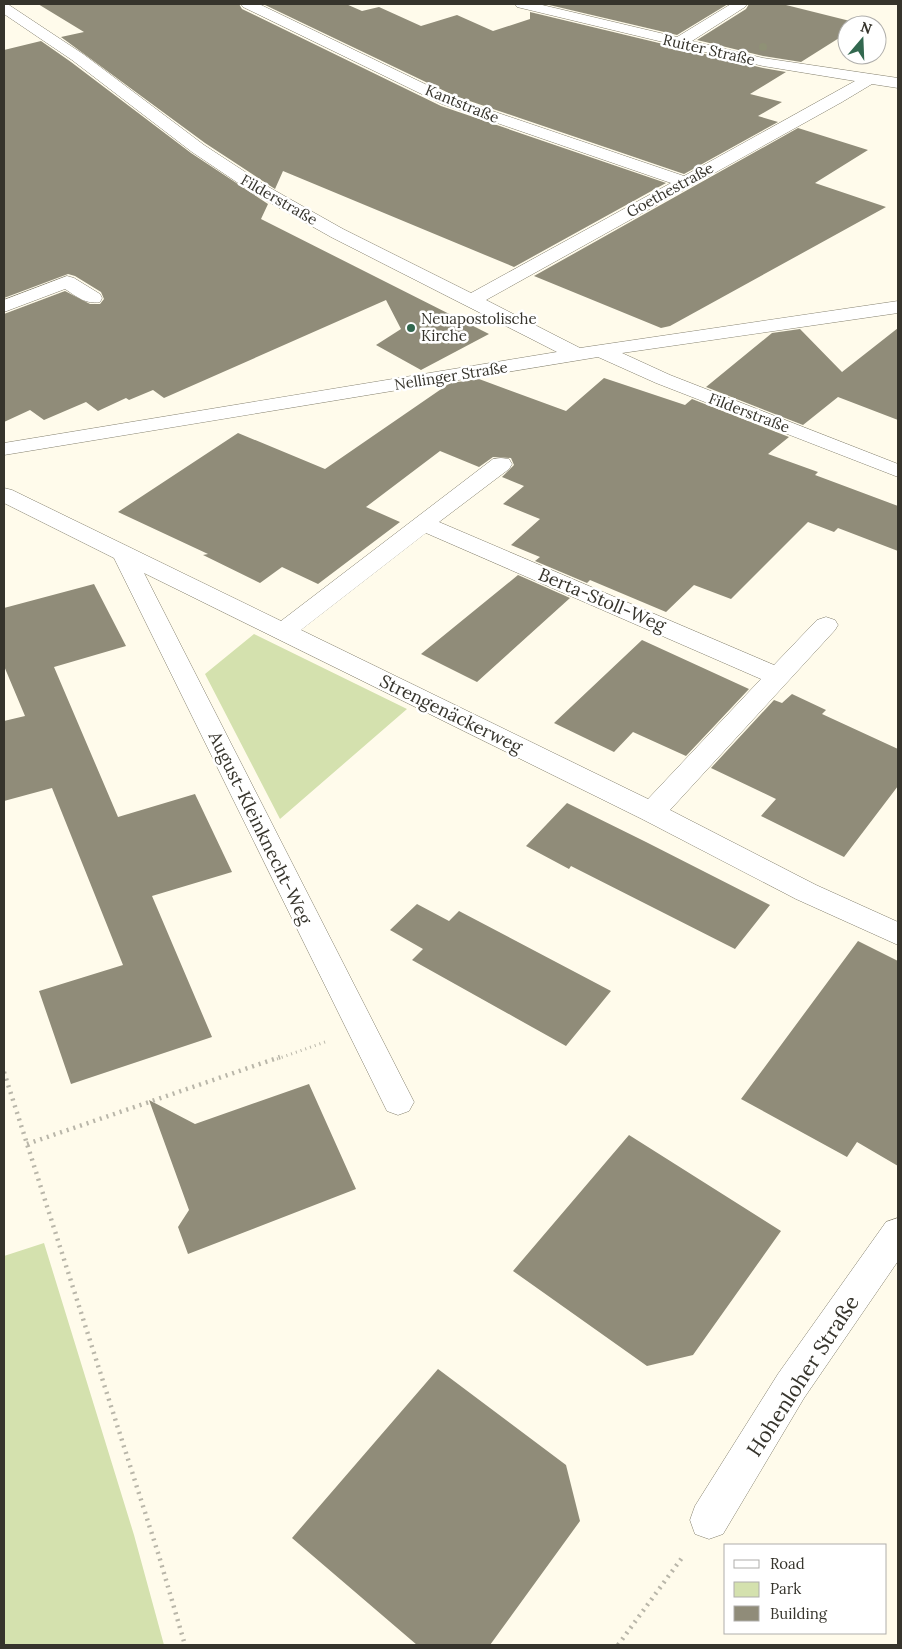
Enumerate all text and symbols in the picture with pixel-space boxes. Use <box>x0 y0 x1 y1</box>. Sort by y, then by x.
north arrow <box>837 15 887 65</box>
text: N <box>858 17 874 38</box>
street label: Ruiter Straße <box>661 30 757 69</box>
street label: Kantstraße <box>422 80 502 127</box>
street label: Goethestraße <box>623 158 717 221</box>
street label: Filderstraße <box>238 170 321 229</box>
place label: Neuapostolische Kirche <box>421 309 537 345</box>
marker: Neuapostolische Kirche <box>405 322 417 334</box>
street label: Nellinger Straße <box>393 357 509 394</box>
street label: Filderstraße <box>706 388 792 437</box>
street label: Berta-Stoll-Weg <box>535 562 670 637</box>
street label: Strengenäckerweg <box>376 669 527 759</box>
street label: August-Kleinknecht-Weg <box>203 727 318 929</box>
street label: Hohenloher Straße <box>740 1290 865 1461</box>
legend <box>724 1544 887 1634</box>
text: Road <box>770 1554 805 1573</box>
text: Park <box>770 1579 801 1598</box>
text: Building <box>770 1604 828 1623</box>

